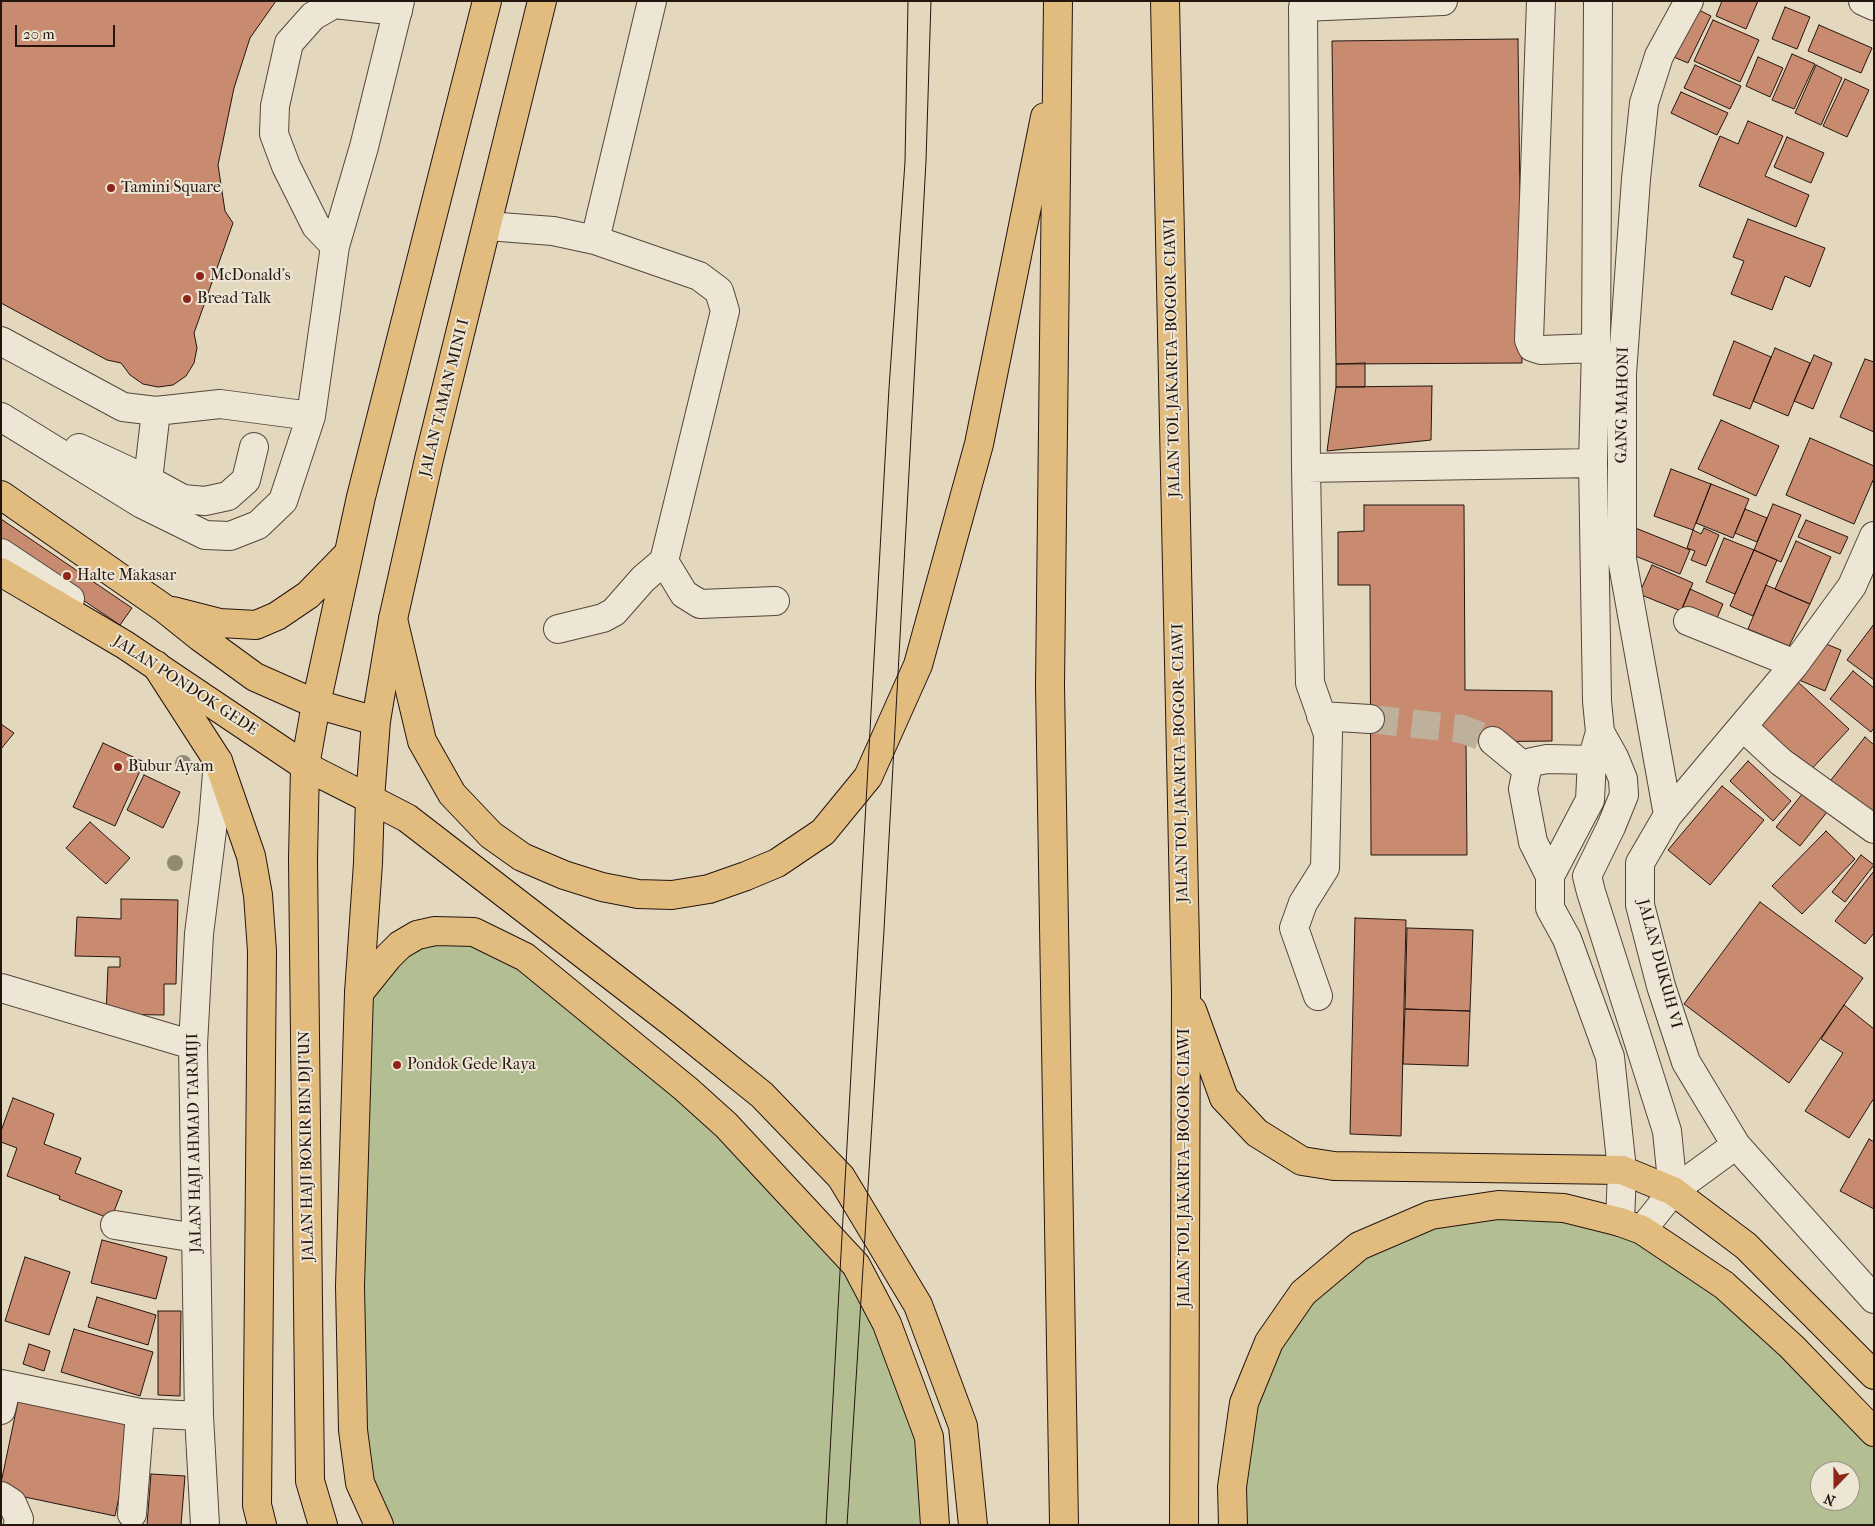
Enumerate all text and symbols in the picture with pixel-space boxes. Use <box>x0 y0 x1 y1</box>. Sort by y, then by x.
scale bar <box>18 15 118 47</box>
text: 20 m <box>23 25 55 43</box>
place label: Tamini Square <box>121 178 221 198</box>
marker: Tamini Square <box>105 182 117 194</box>
street label: JALAN TOL JAKARTA–BOGOR–CIAWI <box>1161 218 1185 498</box>
place label: McDonald's <box>210 266 291 286</box>
marker: McDonald's <box>194 270 206 282</box>
place label: Bread Talk <box>197 289 271 309</box>
marker: Bread Talk <box>181 293 193 305</box>
street label: JALAN TAMAN MINI I <box>416 317 474 479</box>
street label: GANG MAHONI <box>1612 346 1634 464</box>
place label: Halte Makasar <box>77 566 176 586</box>
marker: Halte Makasar <box>61 570 73 582</box>
street label: JALAN TOL JAKARTA–BOGOR–CIAWI <box>1169 623 1193 903</box>
street label: JALAN PONDOK GEDE <box>109 632 261 740</box>
place label: Bubur Ayam <box>128 757 214 777</box>
marker: Bubur Ayam <box>112 761 124 773</box>
street label: JALAN DUKUH VI <box>1633 897 1685 1031</box>
street label: JALAN TOL JAKARTA–BOGOR–CIAWI <box>1175 1028 1195 1308</box>
street label: JALAN HAJI BOKIR BIN DJI'UN <box>295 1031 319 1261</box>
street label: JALAN HAJI AHMAD TARMIJI <box>183 1033 207 1253</box>
place label: Pondok Gede Raya <box>407 1055 536 1075</box>
marker: Pondok Gede Raya <box>391 1059 403 1071</box>
north arrow <box>1810 1461 1860 1511</box>
text: N <box>1821 1490 1838 1509</box>

